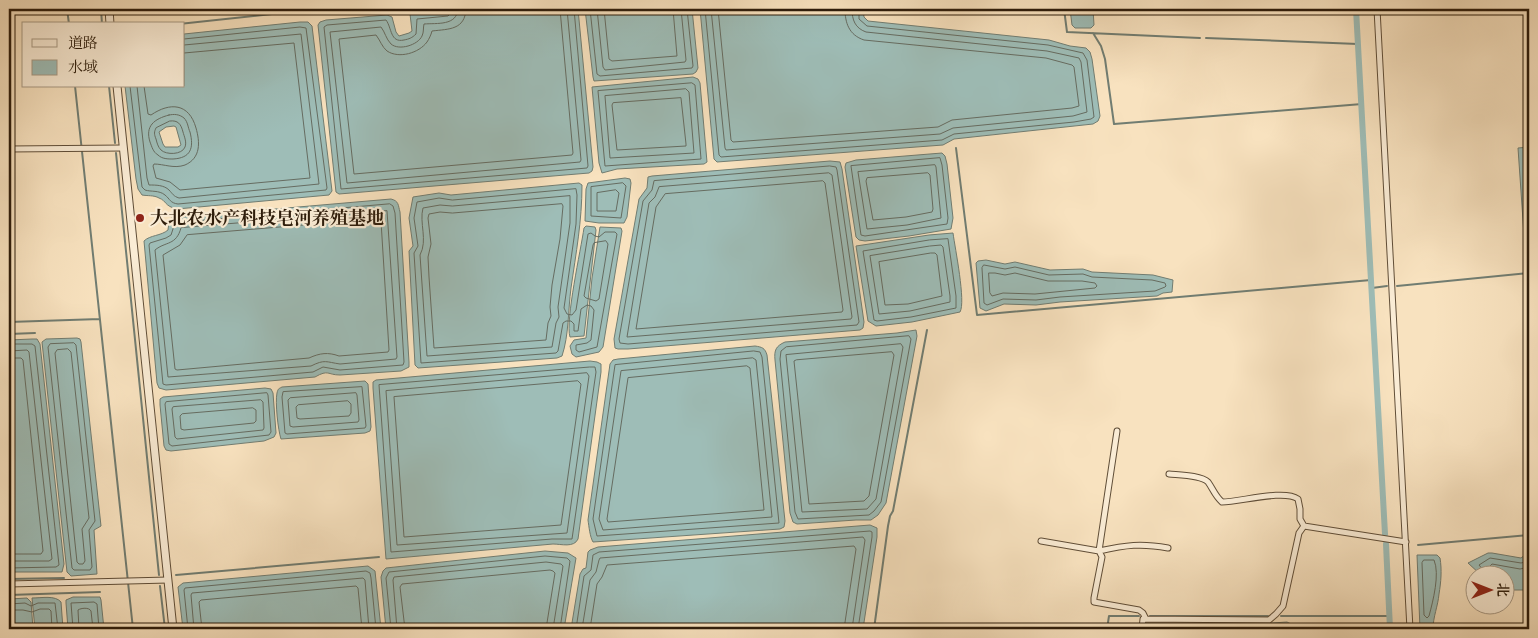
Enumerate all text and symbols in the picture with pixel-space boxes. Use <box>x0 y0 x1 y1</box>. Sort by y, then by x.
legend <box>22 22 185 88</box>
text: 道路 <box>68 34 98 53</box>
text: 水域 <box>68 58 98 77</box>
place label: 大北农水产科技皂河养殖基地 <box>150 207 384 230</box>
marker: 大北农水产科技皂河养殖基地 <box>134 212 146 224</box>
north arrow <box>1466 566 1516 616</box>
text: 北 <box>1494 583 1511 597</box>

